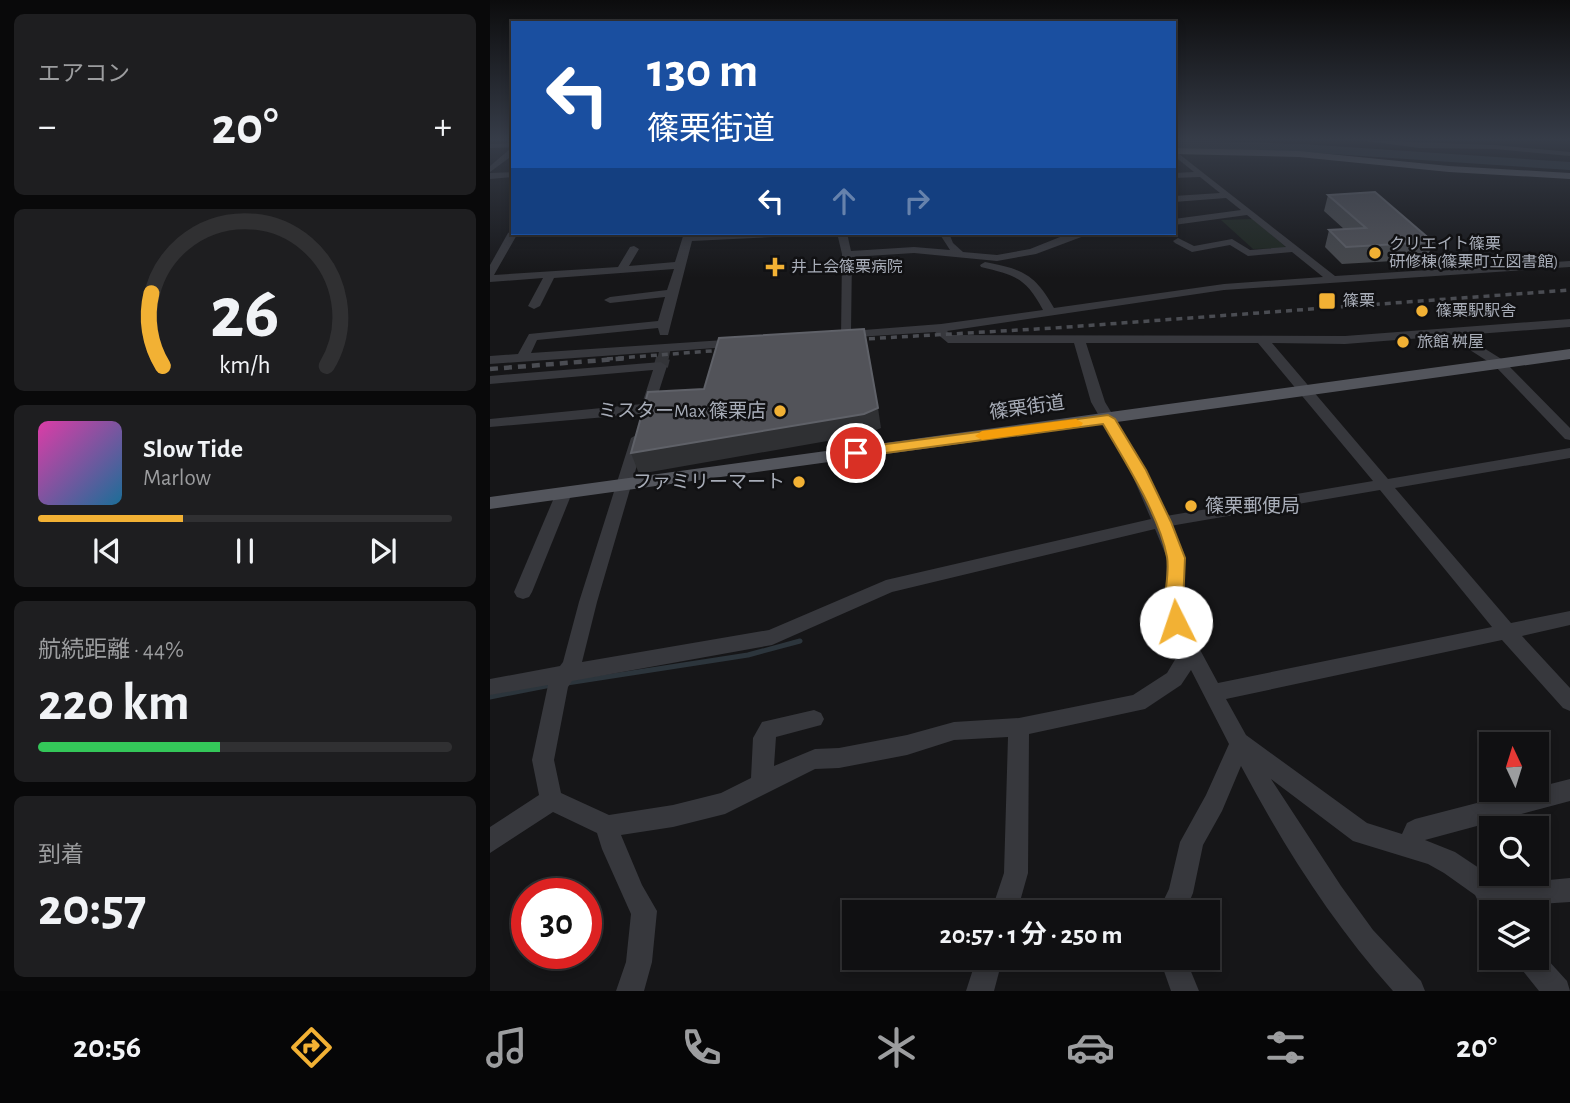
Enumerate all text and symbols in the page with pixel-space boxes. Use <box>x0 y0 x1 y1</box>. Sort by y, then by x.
text: 130 m <box>647 47 758 96</box>
icon: left <box>532 49 623 140</box>
text: エアコン <box>38 63 130 86</box>
text: 20° <box>212 101 278 153</box>
text: − <box>38 108 56 146</box>
text: + <box>434 108 452 146</box>
text: 篠栗街道 <box>647 113 775 145</box>
icon: left <box>752 182 790 220</box>
icon: ahead <box>825 182 863 220</box>
icon: right <box>898 182 936 220</box>
place label: クリエイト篠栗 研修棟(篠栗町立図書館) <box>1389 235 1559 270</box>
marker: クリエイト篠栗 研修棟(篠栗町立図書館) <box>1367 245 1383 261</box>
marker: 井上会篠栗病院 <box>765 257 785 277</box>
place label: 井上会篠栗病院 <box>791 258 903 275</box>
text: 26 <box>210 279 280 352</box>
marker: 篠栗 <box>1317 291 1337 311</box>
place label: 篠栗 <box>1343 292 1375 309</box>
place label: 篠栗駅駅舎 <box>1436 302 1516 319</box>
marker: 篠栗駅駅舎 <box>1414 303 1430 319</box>
place label: 旅館 桝屋 <box>1417 333 1484 350</box>
marker: 旅館 桝屋 <box>1395 334 1411 350</box>
text: km/h <box>219 353 271 378</box>
street label: 篠栗街道 <box>988 392 1066 423</box>
place label: ミスターMax 篠栗店 <box>598 400 766 421</box>
marker: ミスターMax 篠栗店 <box>772 403 788 419</box>
pin <box>826 423 886 483</box>
icon: arrive <box>837 434 875 472</box>
text: Slow Tide <box>143 436 243 462</box>
text: Marlow <box>143 467 211 490</box>
place label: ファミリーマート <box>633 473 785 492</box>
marker: ファミリーマート <box>791 474 807 490</box>
place label: 篠栗郵便局 <box>1205 495 1300 516</box>
marker: 篠栗郵便局 <box>1183 498 1199 514</box>
icon: previous <box>88 532 126 570</box>
icon: pause <box>226 532 264 570</box>
icon: next <box>364 532 402 570</box>
position arrow <box>1139 585 1213 659</box>
text: 航続距離 · 44% <box>38 639 184 662</box>
text: 220 km <box>38 677 190 729</box>
north arrow <box>1479 732 1549 802</box>
map controls <box>1479 732 1549 970</box>
button: search <box>1479 816 1549 886</box>
text: 到着 <box>38 844 84 867</box>
speed limit sign: 30 <box>511 878 602 969</box>
text: 20:57 <box>38 882 146 934</box>
button: layers <box>1479 900 1549 970</box>
text: 20:57 · 1 分 · 250 m <box>939 922 1123 948</box>
icon: directions <box>287 1023 336 1072</box>
icon: music <box>482 1023 531 1072</box>
icon: phone <box>677 1023 726 1072</box>
icon: climate <box>872 1023 921 1072</box>
icon: car <box>1066 1023 1115 1072</box>
icon: filters <box>1261 1023 1310 1072</box>
text: 20:56 <box>73 1031 141 1063</box>
text: 20° <box>1456 1031 1497 1063</box>

